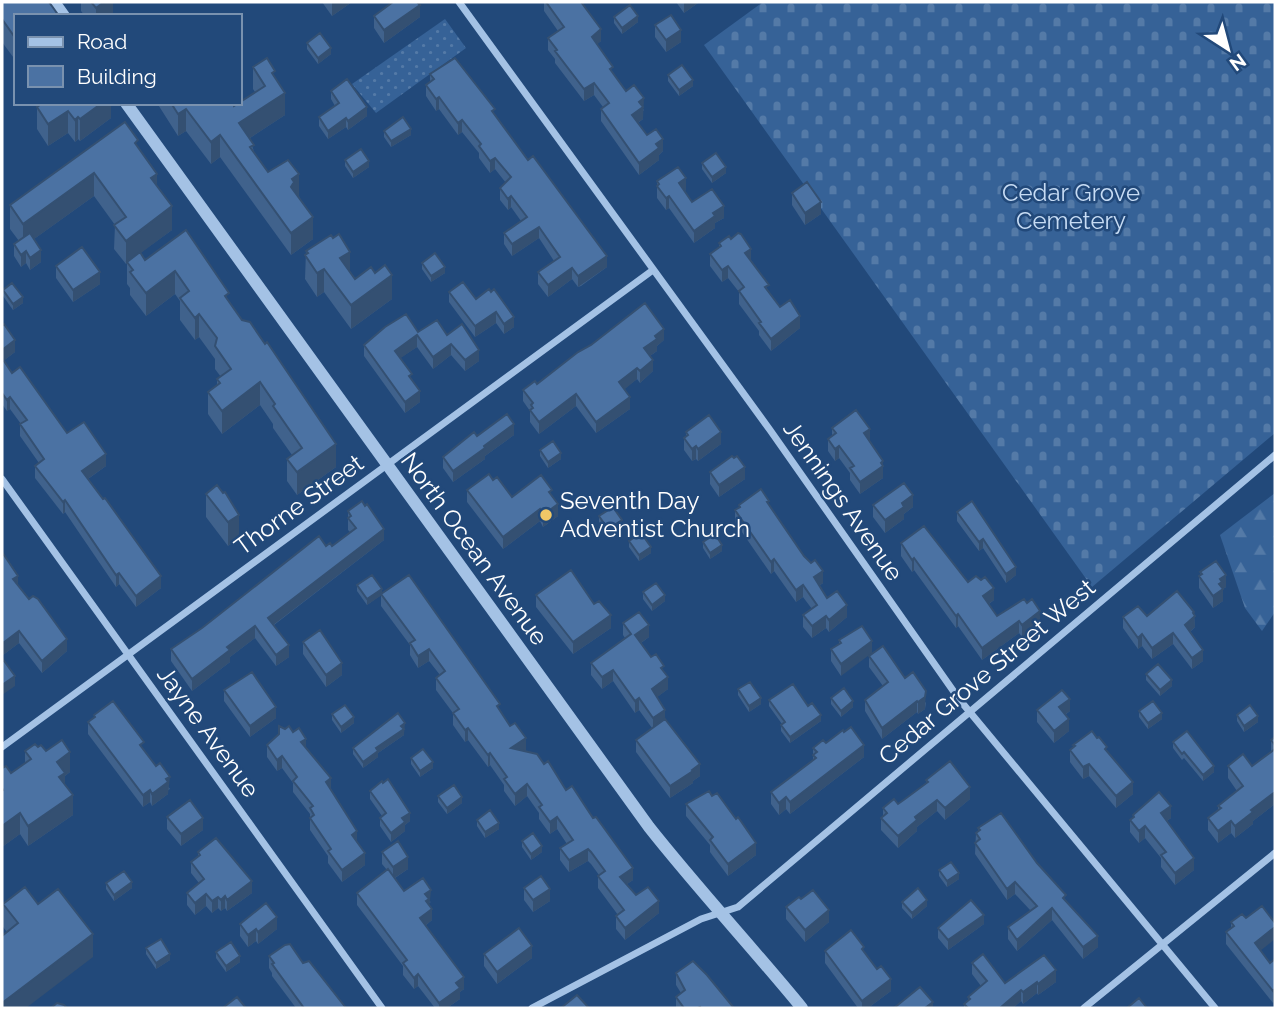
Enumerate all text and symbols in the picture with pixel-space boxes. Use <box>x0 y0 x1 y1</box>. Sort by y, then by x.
legend <box>14 14 242 105</box>
north arrow <box>1193 14 1263 84</box>
text: Road <box>77 29 127 54</box>
text: N <box>1226 50 1250 76</box>
text: Building <box>77 64 157 89</box>
park label: Cedar Grove Cemetery <box>1002 178 1140 235</box>
street label: Jennings Avenue <box>777 415 909 586</box>
street label: North Ocean Avenue <box>395 447 554 651</box>
street label: Thorne Street <box>229 448 369 561</box>
place label: Seventh Day Adventist Church <box>560 486 750 543</box>
marker: Seventh Day Adventist Church <box>538 507 554 523</box>
street label: Cedar Grove Street West <box>873 573 1101 771</box>
street label: Jayne Avenue <box>151 661 266 803</box>

